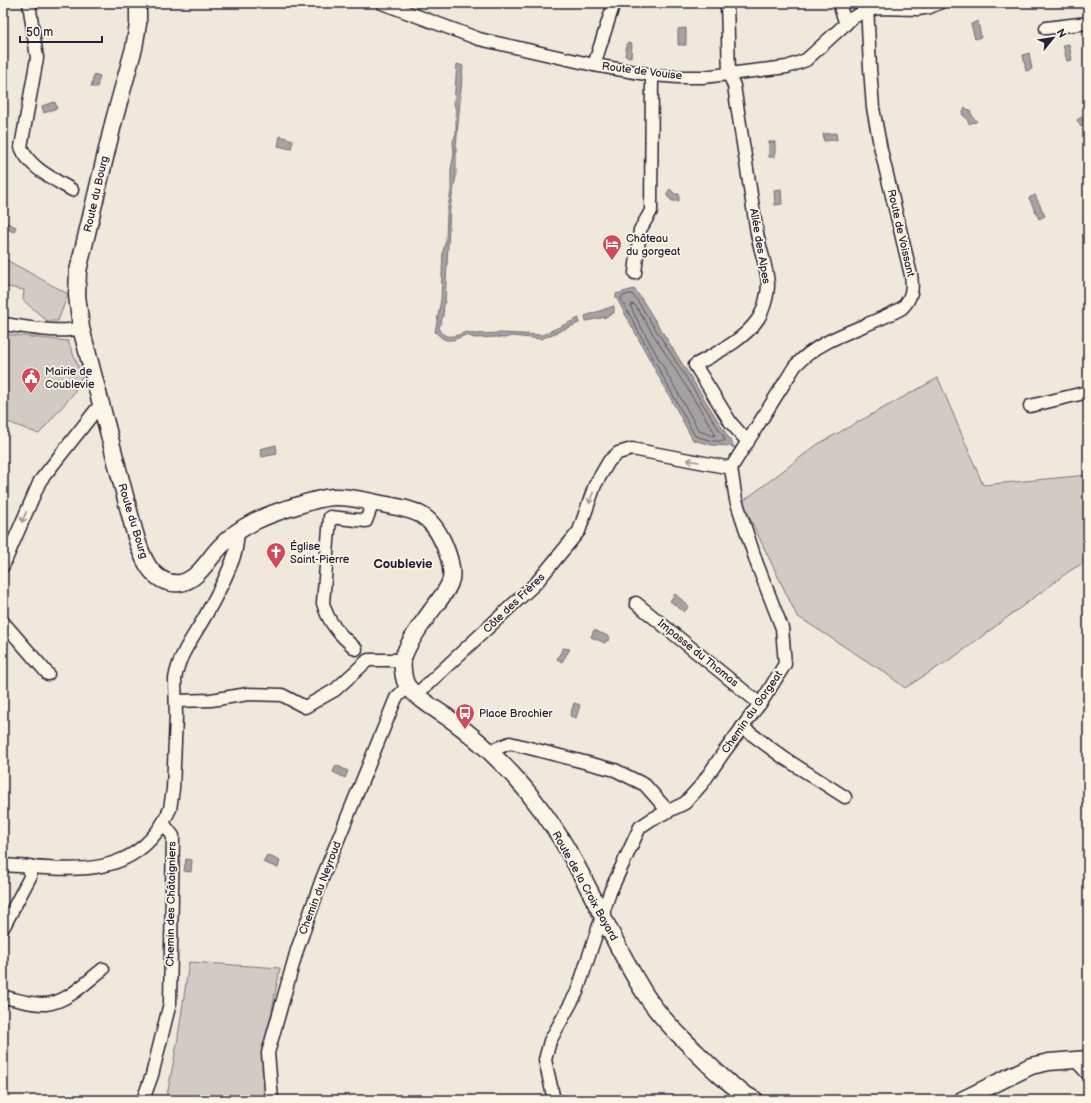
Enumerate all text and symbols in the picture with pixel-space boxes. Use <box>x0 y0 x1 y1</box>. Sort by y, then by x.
scale bar <box>20 18 102 44</box>
north arrow <box>1033 18 1073 58</box>
text: 50 m <box>26 25 53 40</box>
text: N <box>1054 26 1069 40</box>
street label: Route de Vouise <box>601 60 683 82</box>
street label: Route du Bourg <box>81 155 111 233</box>
street label: Route de Voissant <box>885 188 918 279</box>
street label: Allée des Alpes <box>747 207 773 285</box>
place label: Château du gorgeat <box>626 232 681 258</box>
hotel icon: Château du gorgeat <box>601 233 623 261</box>
place label: Mairie de Coublevie <box>45 365 95 391</box>
public building icon: Mairie de Coublevie <box>20 366 42 394</box>
one-way arrow <box>687 457 700 465</box>
street label: Route du Bourg <box>115 482 151 560</box>
one-way arrow <box>586 491 594 503</box>
one-way arrow <box>20 510 27 522</box>
place label: Église Saint-Pierre <box>290 539 350 566</box>
church icon: Église Saint-Pierre <box>265 541 287 569</box>
district label: Coublevie <box>373 556 433 572</box>
street label: Côte des Frères <box>481 570 548 636</box>
street label: Impasse du Thomas <box>655 616 741 690</box>
street label: Chemin du Gorgeat <box>719 668 786 756</box>
bus stop icon: Place Brochier <box>454 702 476 730</box>
place label: Place Brochier <box>479 707 553 720</box>
street label: Route de la Croix Bayard <box>549 829 621 943</box>
street label: Chemin du Neyroud <box>296 840 344 936</box>
street label: Chemin des Châtaigniers <box>163 841 179 967</box>

